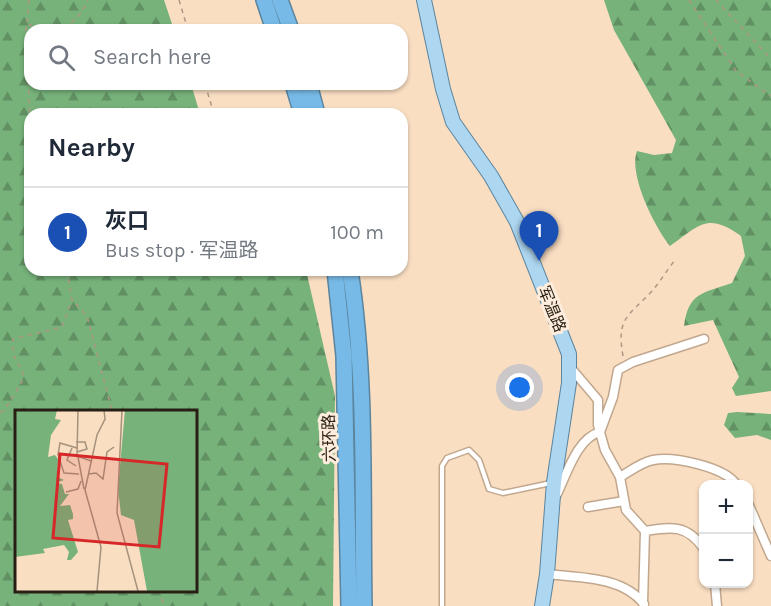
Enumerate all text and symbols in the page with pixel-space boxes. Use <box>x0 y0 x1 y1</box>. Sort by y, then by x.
search box <box>24 24 408 90</box>
icon: search <box>45 41 78 74</box>
text: Search here <box>93 44 211 70</box>
text: Nearby <box>48 132 135 163</box>
text: 灰口 <box>105 208 149 234</box>
pin: 1 <box>520 212 558 261</box>
text: 1 <box>64 221 71 244</box>
text: 100 m <box>330 221 384 244</box>
text: Bus stop · 军温路 <box>105 239 259 262</box>
street label: 军温路 <box>534 283 570 335</box>
your location <box>505 373 534 402</box>
inset map <box>15 410 196 591</box>
street label: 六环路 <box>319 414 339 462</box>
map controls <box>699 480 753 588</box>
button: + <box>699 480 753 534</box>
button: − <box>699 534 753 588</box>

